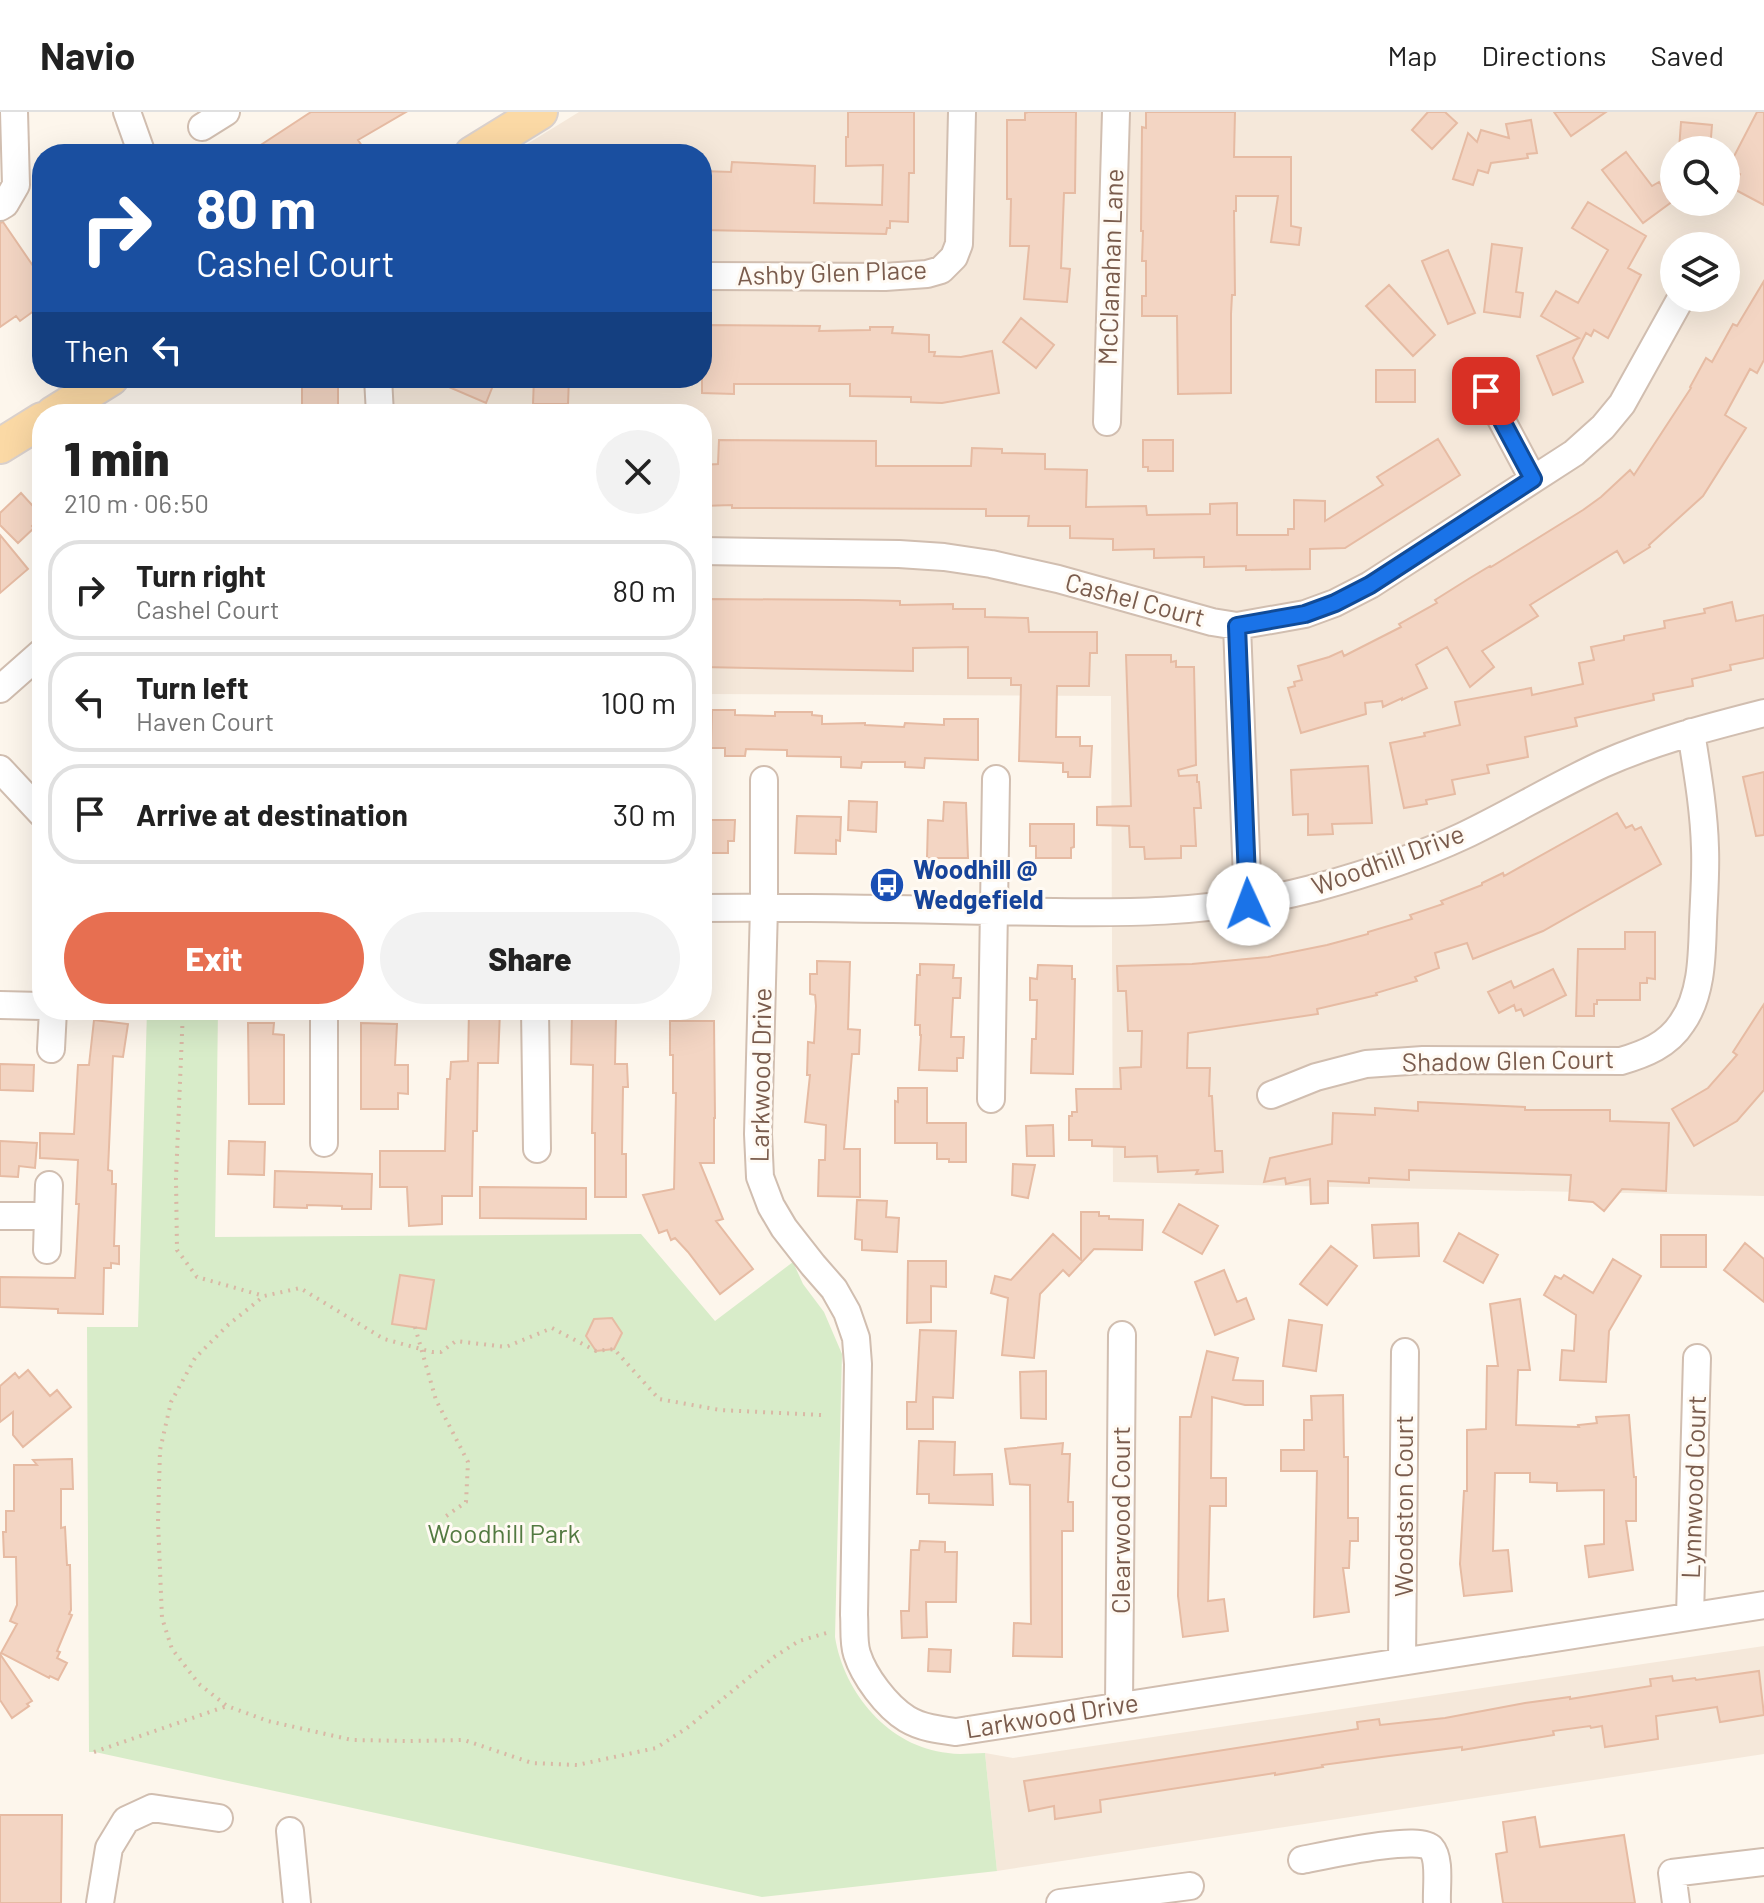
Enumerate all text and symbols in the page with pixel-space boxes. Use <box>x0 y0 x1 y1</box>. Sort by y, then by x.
text: Navio <box>40 32 135 78</box>
text: Map <box>1388 38 1437 72</box>
text: Directions <box>1481 38 1607 72</box>
text: Saved <box>1651 38 1724 72</box>
map controls <box>1660 136 1740 312</box>
button: search <box>1660 136 1740 216</box>
street label: McClanahan Lane <box>1091 168 1128 366</box>
text: 80 m <box>196 173 316 240</box>
icon: right <box>64 176 168 280</box>
button: layers <box>1660 232 1740 312</box>
text: Cashel Court <box>196 241 395 284</box>
street label: Ashby Glen Place <box>736 253 928 290</box>
icon: left <box>145 328 189 372</box>
text: Then <box>64 332 129 368</box>
pin <box>1452 357 1520 425</box>
icon: arrive <box>1464 369 1508 413</box>
text: 1 min <box>64 428 170 486</box>
button: close <box>596 430 680 514</box>
text: 210 m · 06:50 <box>64 487 209 518</box>
text: Turn right <box>136 557 266 593</box>
street label: Cashel Court <box>1062 565 1209 632</box>
icon: right <box>68 568 112 612</box>
text: 80 m <box>613 572 676 608</box>
text: Cashel Court <box>136 593 279 624</box>
text: Turn left <box>136 669 249 705</box>
icon: left <box>68 680 112 724</box>
text: 100 m <box>601 684 676 720</box>
text: Haven Court <box>136 705 274 736</box>
icon: arrive <box>68 792 112 836</box>
text: Arrive at destination <box>136 796 408 832</box>
text: 30 m <box>613 796 676 832</box>
street label: Woodhill Drive <box>1307 817 1468 900</box>
place label: Woodhill @ Wedgefield <box>913 853 1044 914</box>
position arrow <box>1206 862 1290 946</box>
bus stop icon: Woodhill @ Wedgefield <box>868 866 906 904</box>
button: Exit <box>64 912 364 1004</box>
button: Share <box>380 912 680 1004</box>
street label: Larkwood Drive <box>742 987 777 1162</box>
street label: Shadow Glen Court <box>1402 1042 1614 1077</box>
street label: Lynnwood Court <box>1674 1395 1711 1579</box>
street label: Woodston Court <box>1387 1415 1418 1597</box>
street label: Clearwood Court <box>1104 1426 1135 1614</box>
park label: Woodhill Park <box>428 1517 580 1548</box>
street label: Larkwood Drive <box>963 1686 1140 1743</box>

